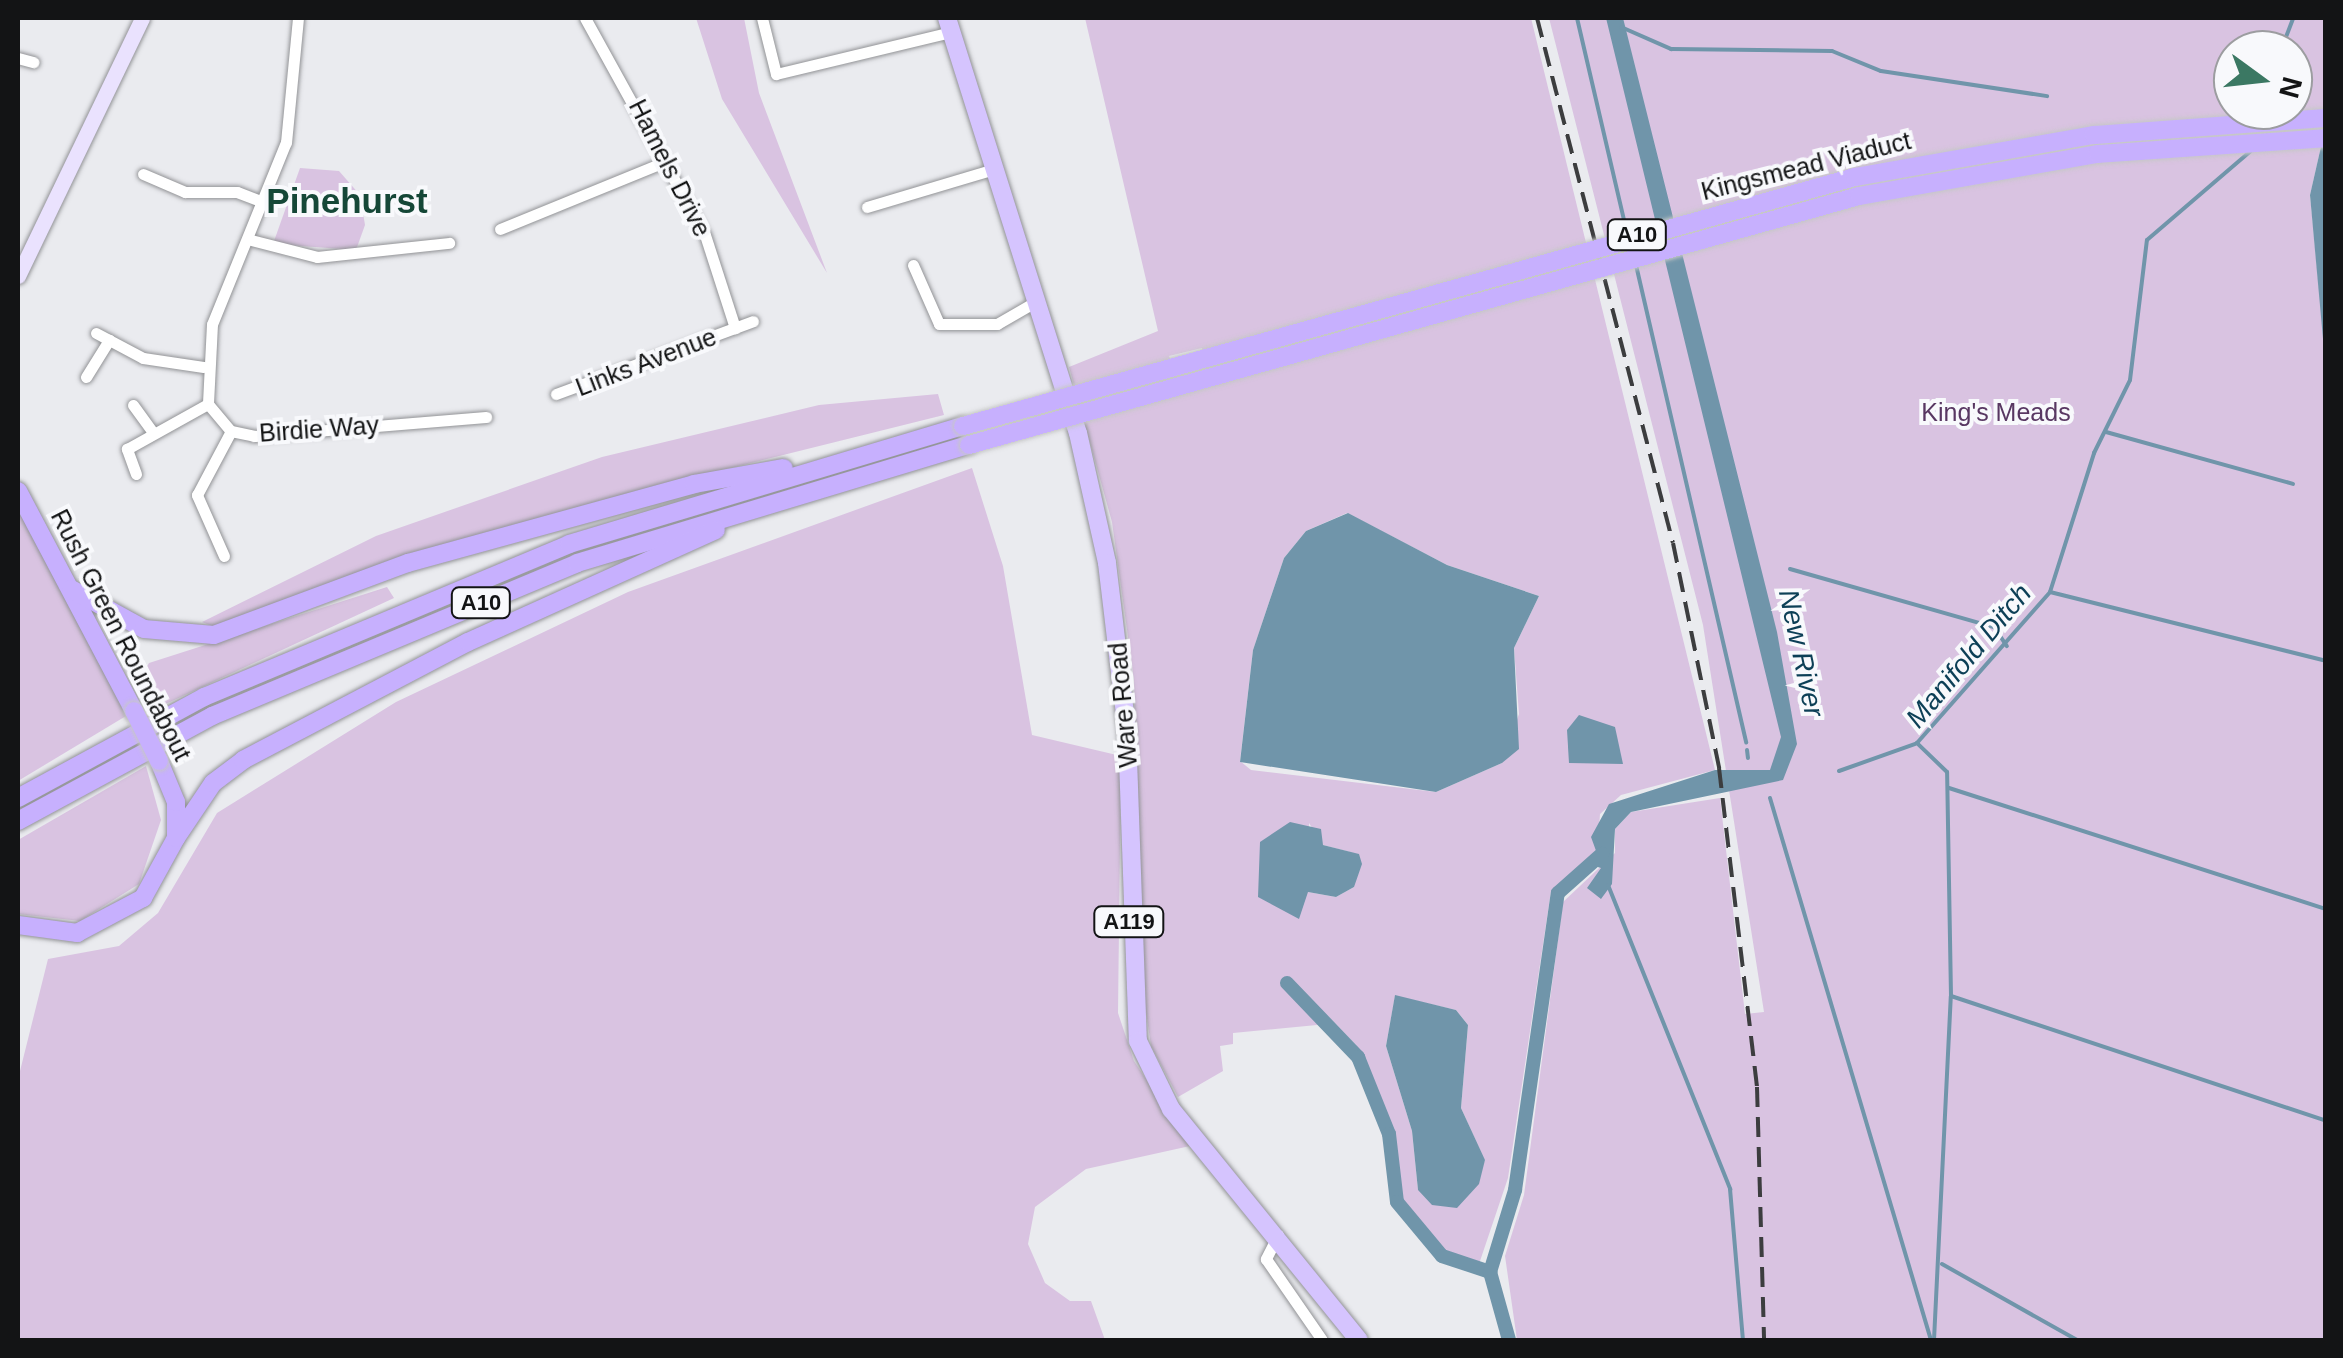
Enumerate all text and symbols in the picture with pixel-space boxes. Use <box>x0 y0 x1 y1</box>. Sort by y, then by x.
north arrow <box>2213 30 2313 130</box>
text: N <box>2273 74 2308 101</box>
street label: Hamels Drive <box>623 94 717 242</box>
street label: Kingsmead Viaduct <box>1698 125 1914 207</box>
district label: Pinehurst <box>266 180 428 222</box>
road number: A10 <box>1604 218 1670 252</box>
street label: Links Avenue <box>571 321 721 403</box>
park label: King's Meads <box>1921 397 2071 427</box>
street label: Birdie Way <box>258 410 380 448</box>
street label: Rush Green Roundabout <box>45 504 197 766</box>
water label: Manifold Ditch <box>1899 577 2039 735</box>
road number: A10 <box>448 586 514 620</box>
water label: New River <box>1771 586 1831 720</box>
street label: Ware Road <box>1103 641 1143 769</box>
road number: A119 <box>1092 905 1166 939</box>

